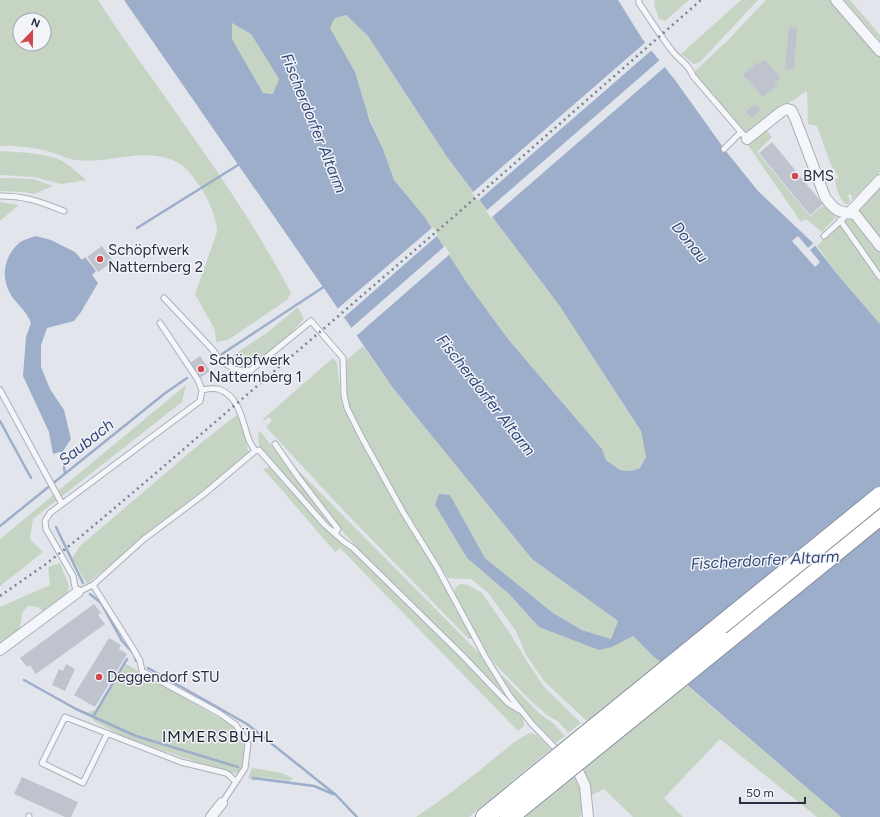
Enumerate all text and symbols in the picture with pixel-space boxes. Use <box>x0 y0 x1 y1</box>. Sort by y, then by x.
north arrow <box>12 12 52 52</box>
text: N <box>29 16 42 31</box>
water label: Fischerdorfer Altarm <box>277 50 351 196</box>
place label: BMS <box>803 167 834 185</box>
marker: BMS <box>790 171 800 181</box>
water label: Donau <box>668 218 712 267</box>
place label: Schöpfwerk Natternberg 2 <box>108 241 203 276</box>
marker: Schöpfwerk Natternberg 2 <box>95 254 105 264</box>
water label: Fischerdorfer Altarm <box>433 330 540 460</box>
place label: Schöpfwerk Natternberg 1 <box>209 351 302 386</box>
marker: Schöpfwerk Natternberg 1 <box>196 364 206 374</box>
water label: Saubach <box>55 415 117 469</box>
water label: Fischerdorfer Altarm <box>690 547 840 573</box>
place label: Deggendorf STU <box>107 668 220 686</box>
marker: Deggendorf STU <box>94 672 104 682</box>
district label: IMMERSBÜHL <box>162 727 274 746</box>
scale bar <box>740 779 805 805</box>
text: 50 m <box>746 786 774 800</box>

